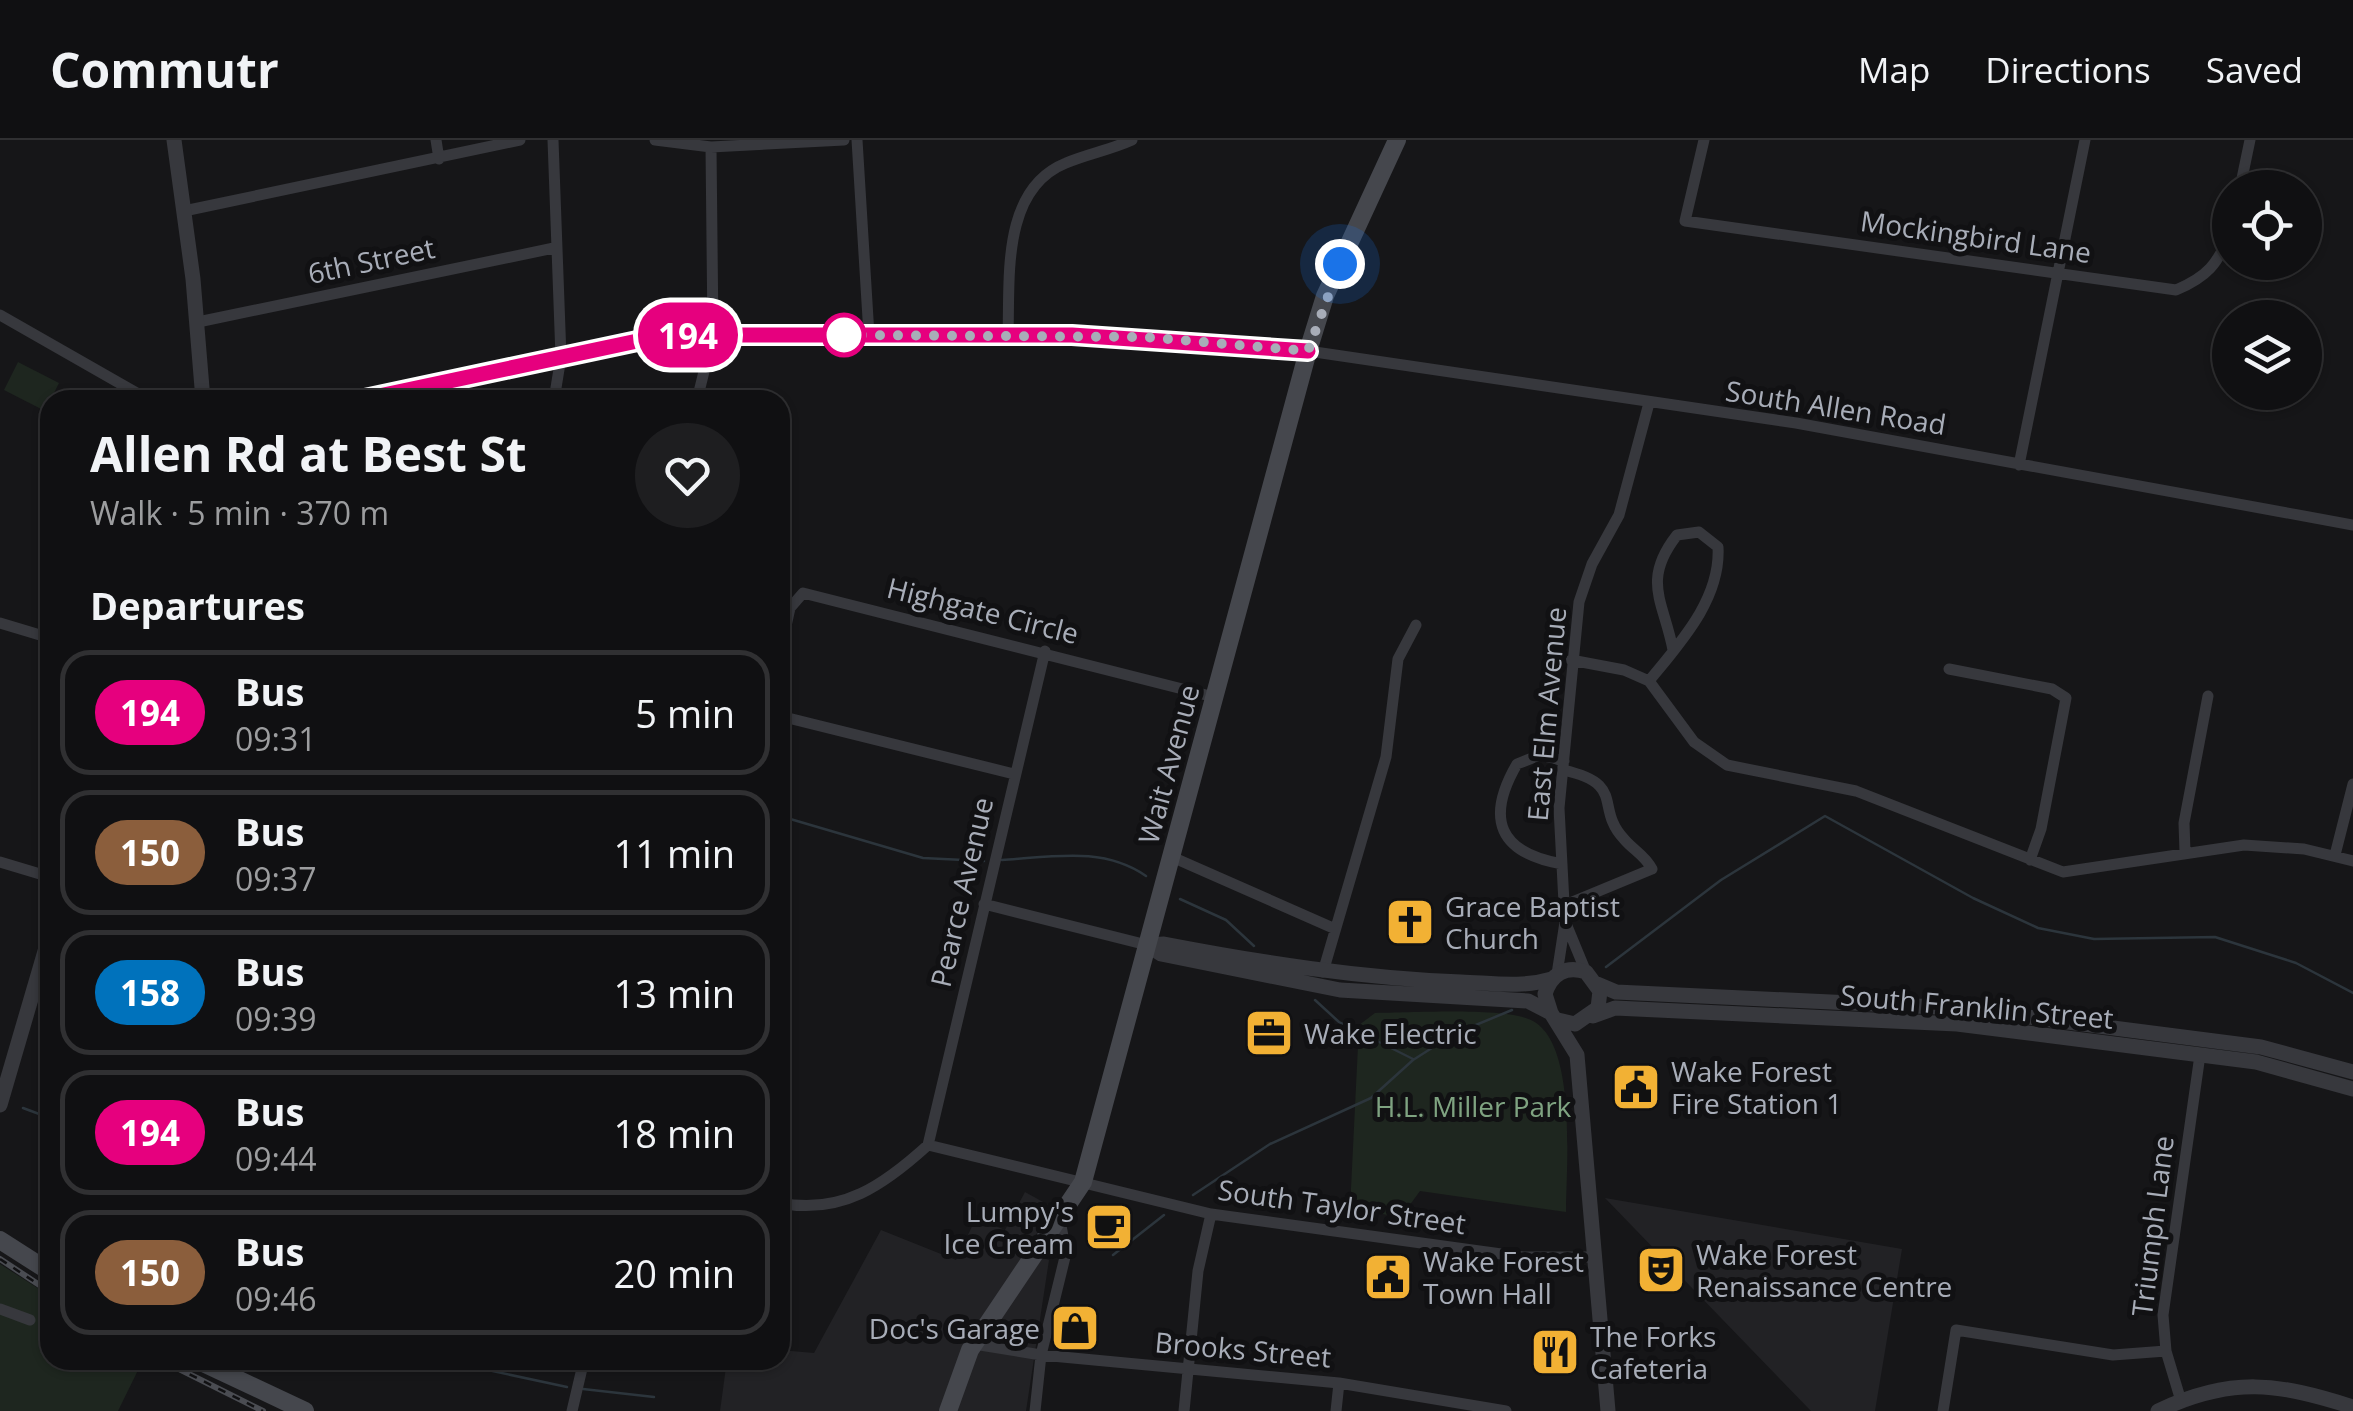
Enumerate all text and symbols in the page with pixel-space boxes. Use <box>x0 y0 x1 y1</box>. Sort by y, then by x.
text: Commutr <box>50 37 279 102</box>
text: Map <box>1858 46 1930 93</box>
text: Directions <box>1985 46 2151 93</box>
text: Saved <box>2206 46 2303 93</box>
map controls <box>2212 170 2322 410</box>
button: locate <box>2212 170 2322 280</box>
street label: Mockingbird Lane <box>1858 201 2094 271</box>
street label: 6th Street <box>304 228 438 292</box>
your location <box>1315 239 1365 289</box>
button: layers <box>2212 300 2322 410</box>
line badge: 194 <box>630 302 746 368</box>
text: 194 <box>658 312 718 359</box>
unlabelled marker <box>823 314 865 356</box>
street label: South Allen Road <box>1723 371 1949 443</box>
text: Allen Rd at Best St <box>90 421 527 486</box>
button: heart <box>635 423 740 528</box>
text: Walk · 5 min · 370 m <box>90 491 389 534</box>
street label: Highgate Circle <box>883 568 1083 652</box>
text: Departures <box>90 579 305 631</box>
street label: East Elm Avenue <box>1518 605 1574 823</box>
text: Bus <box>235 665 304 717</box>
street label: Wait Avenue <box>1129 680 1207 848</box>
text: 5 min <box>635 687 735 739</box>
text: 194 <box>120 689 180 736</box>
text: 09:31 <box>235 717 317 760</box>
street label: Pearce Avenue <box>921 793 1001 991</box>
text: Bus <box>235 805 304 857</box>
text: 11 min <box>614 827 735 879</box>
text: 150 <box>120 829 180 876</box>
text: 09:37 <box>235 857 317 900</box>
place label: Grace Baptist Church <box>1445 887 1620 957</box>
church icon: Grace Baptist Church <box>1384 896 1436 948</box>
text: Bus <box>235 945 304 997</box>
text: 13 min <box>614 967 735 1019</box>
text: 158 <box>120 969 180 1016</box>
street label: South Franklin Street <box>1839 975 2115 1037</box>
text: 09:39 <box>235 997 317 1040</box>
office icon: Wake Electric <box>1243 1007 1295 1059</box>
place label: Wake Electric <box>1304 1014 1477 1052</box>
place label: Wake Forest Fire Station 1 <box>1671 1052 1842 1122</box>
public building icon: Wake Forest Fire Station 1 <box>1610 1061 1662 1113</box>
text: Bus <box>235 1085 304 1137</box>
park label: H.L. Miller Park <box>1375 1087 1572 1125</box>
text: 18 min <box>614 1107 735 1159</box>
text: 194 <box>120 1109 180 1156</box>
street label: Triumph Lane <box>2122 1134 2182 1318</box>
text: 09:44 <box>235 1137 317 1180</box>
street label: South Taylor Street <box>1216 1170 1468 1242</box>
place label: Lumpy's Ice Cream <box>943 1192 1074 1262</box>
cafe icon: Lumpy's Ice Cream <box>1083 1201 1135 1253</box>
text: Bus <box>235 1225 304 1277</box>
place label: Wake Forest Renaissance Centre <box>1696 1235 1952 1305</box>
place label: Wake Forest Town Hall <box>1423 1242 1584 1312</box>
theatre icon: Wake Forest Renaissance Centre <box>1635 1244 1687 1296</box>
text: 20 min <box>614 1247 735 1299</box>
text: 150 <box>120 1249 180 1296</box>
public building icon: Wake Forest Town Hall <box>1362 1251 1414 1303</box>
text: 09:46 <box>235 1277 317 1320</box>
shop icon: Doc's Garage <box>1049 1302 1101 1354</box>
place label: Doc's Garage <box>869 1309 1040 1347</box>
place label: The Forks Cafeteria <box>1590 1317 1716 1387</box>
street label: Brooks Street <box>1153 1322 1333 1376</box>
restaurant icon: The Forks Cafeteria <box>1529 1326 1581 1378</box>

